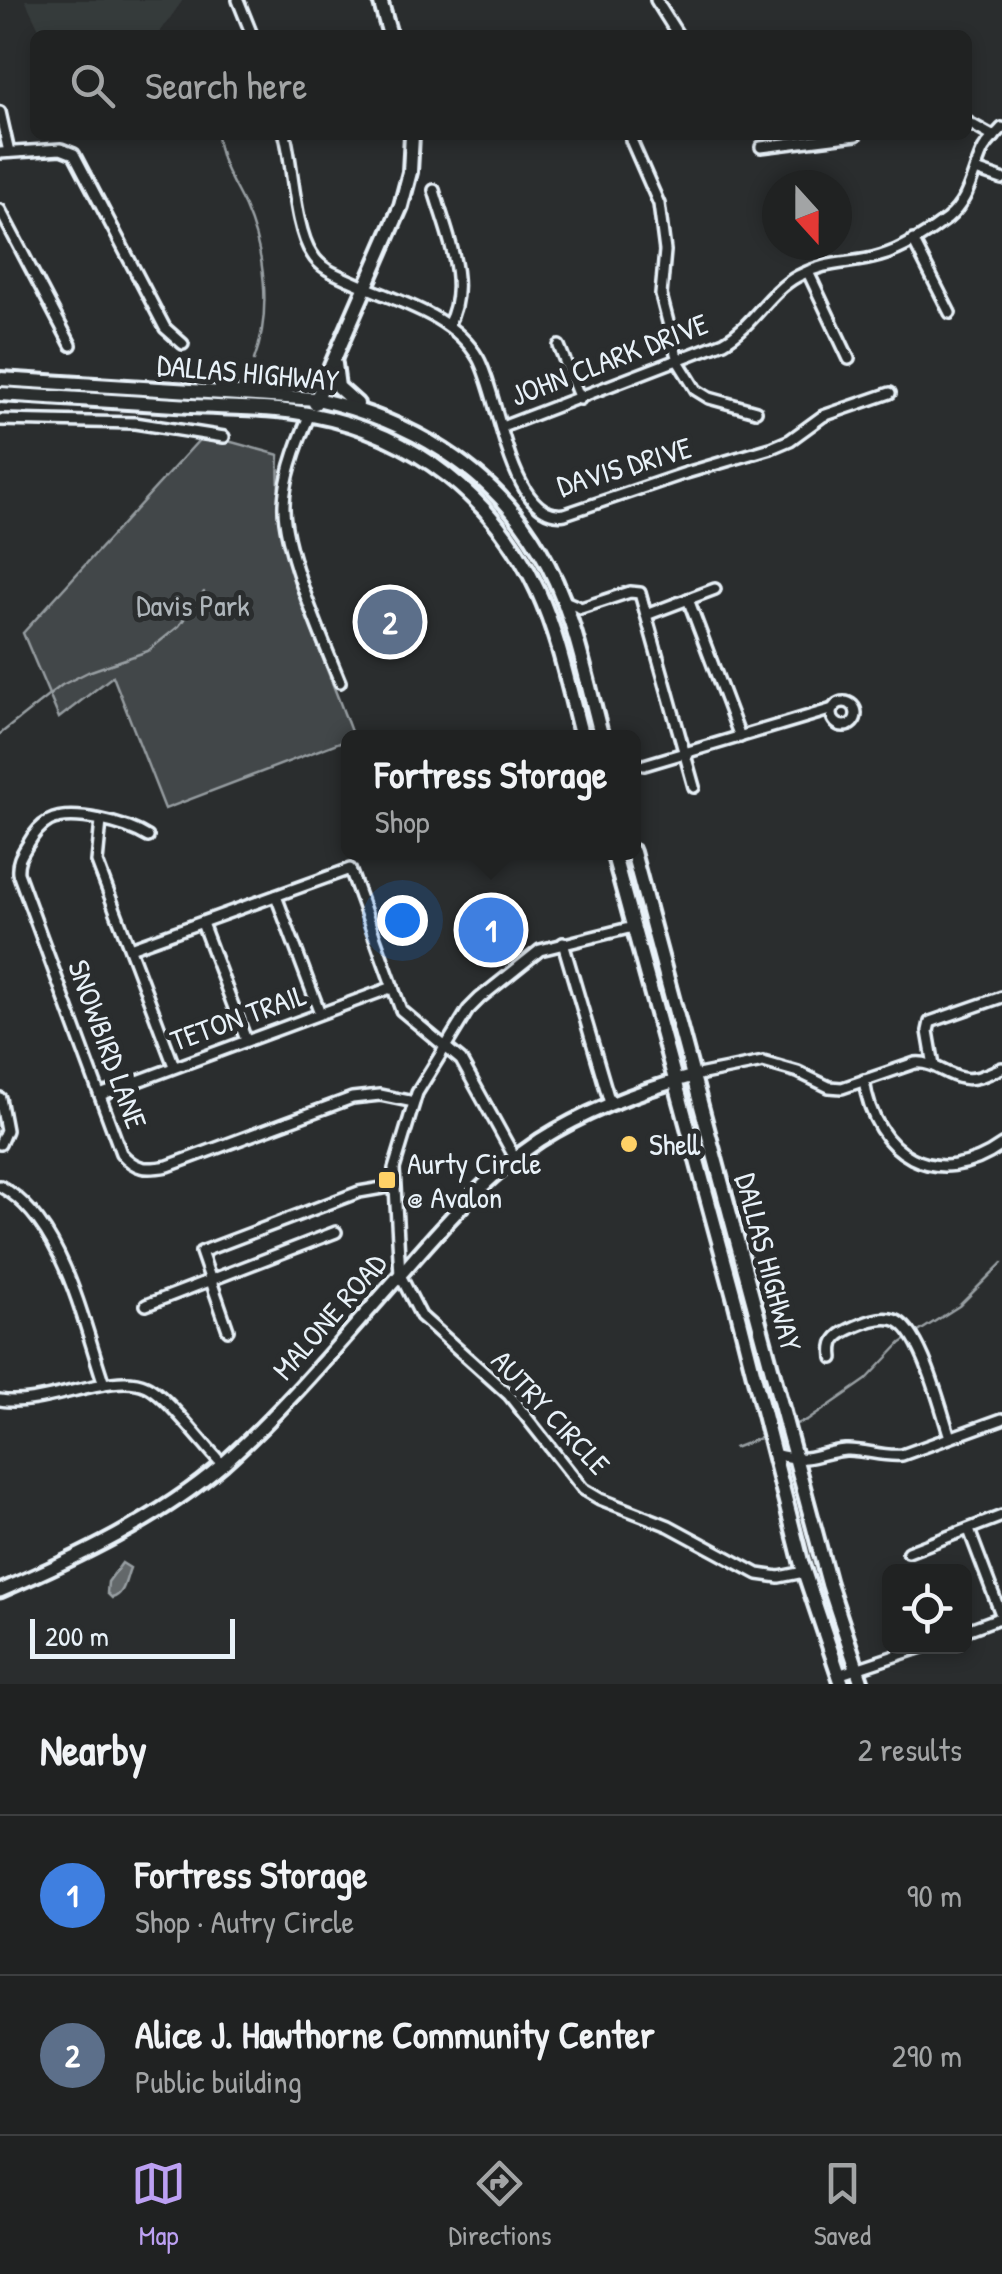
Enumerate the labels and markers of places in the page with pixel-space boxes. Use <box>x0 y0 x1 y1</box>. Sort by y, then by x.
pin: 2 <box>358 584 422 660</box>
pin: 1 <box>458 892 524 968</box>
place label: Shell <box>649 1124 701 1164</box>
marker: Shell <box>618 1133 640 1155</box>
place label: Aurty Circle @ Avalon <box>407 1143 541 1217</box>
marker: Aurty Circle @ Avalon <box>376 1169 398 1191</box>

